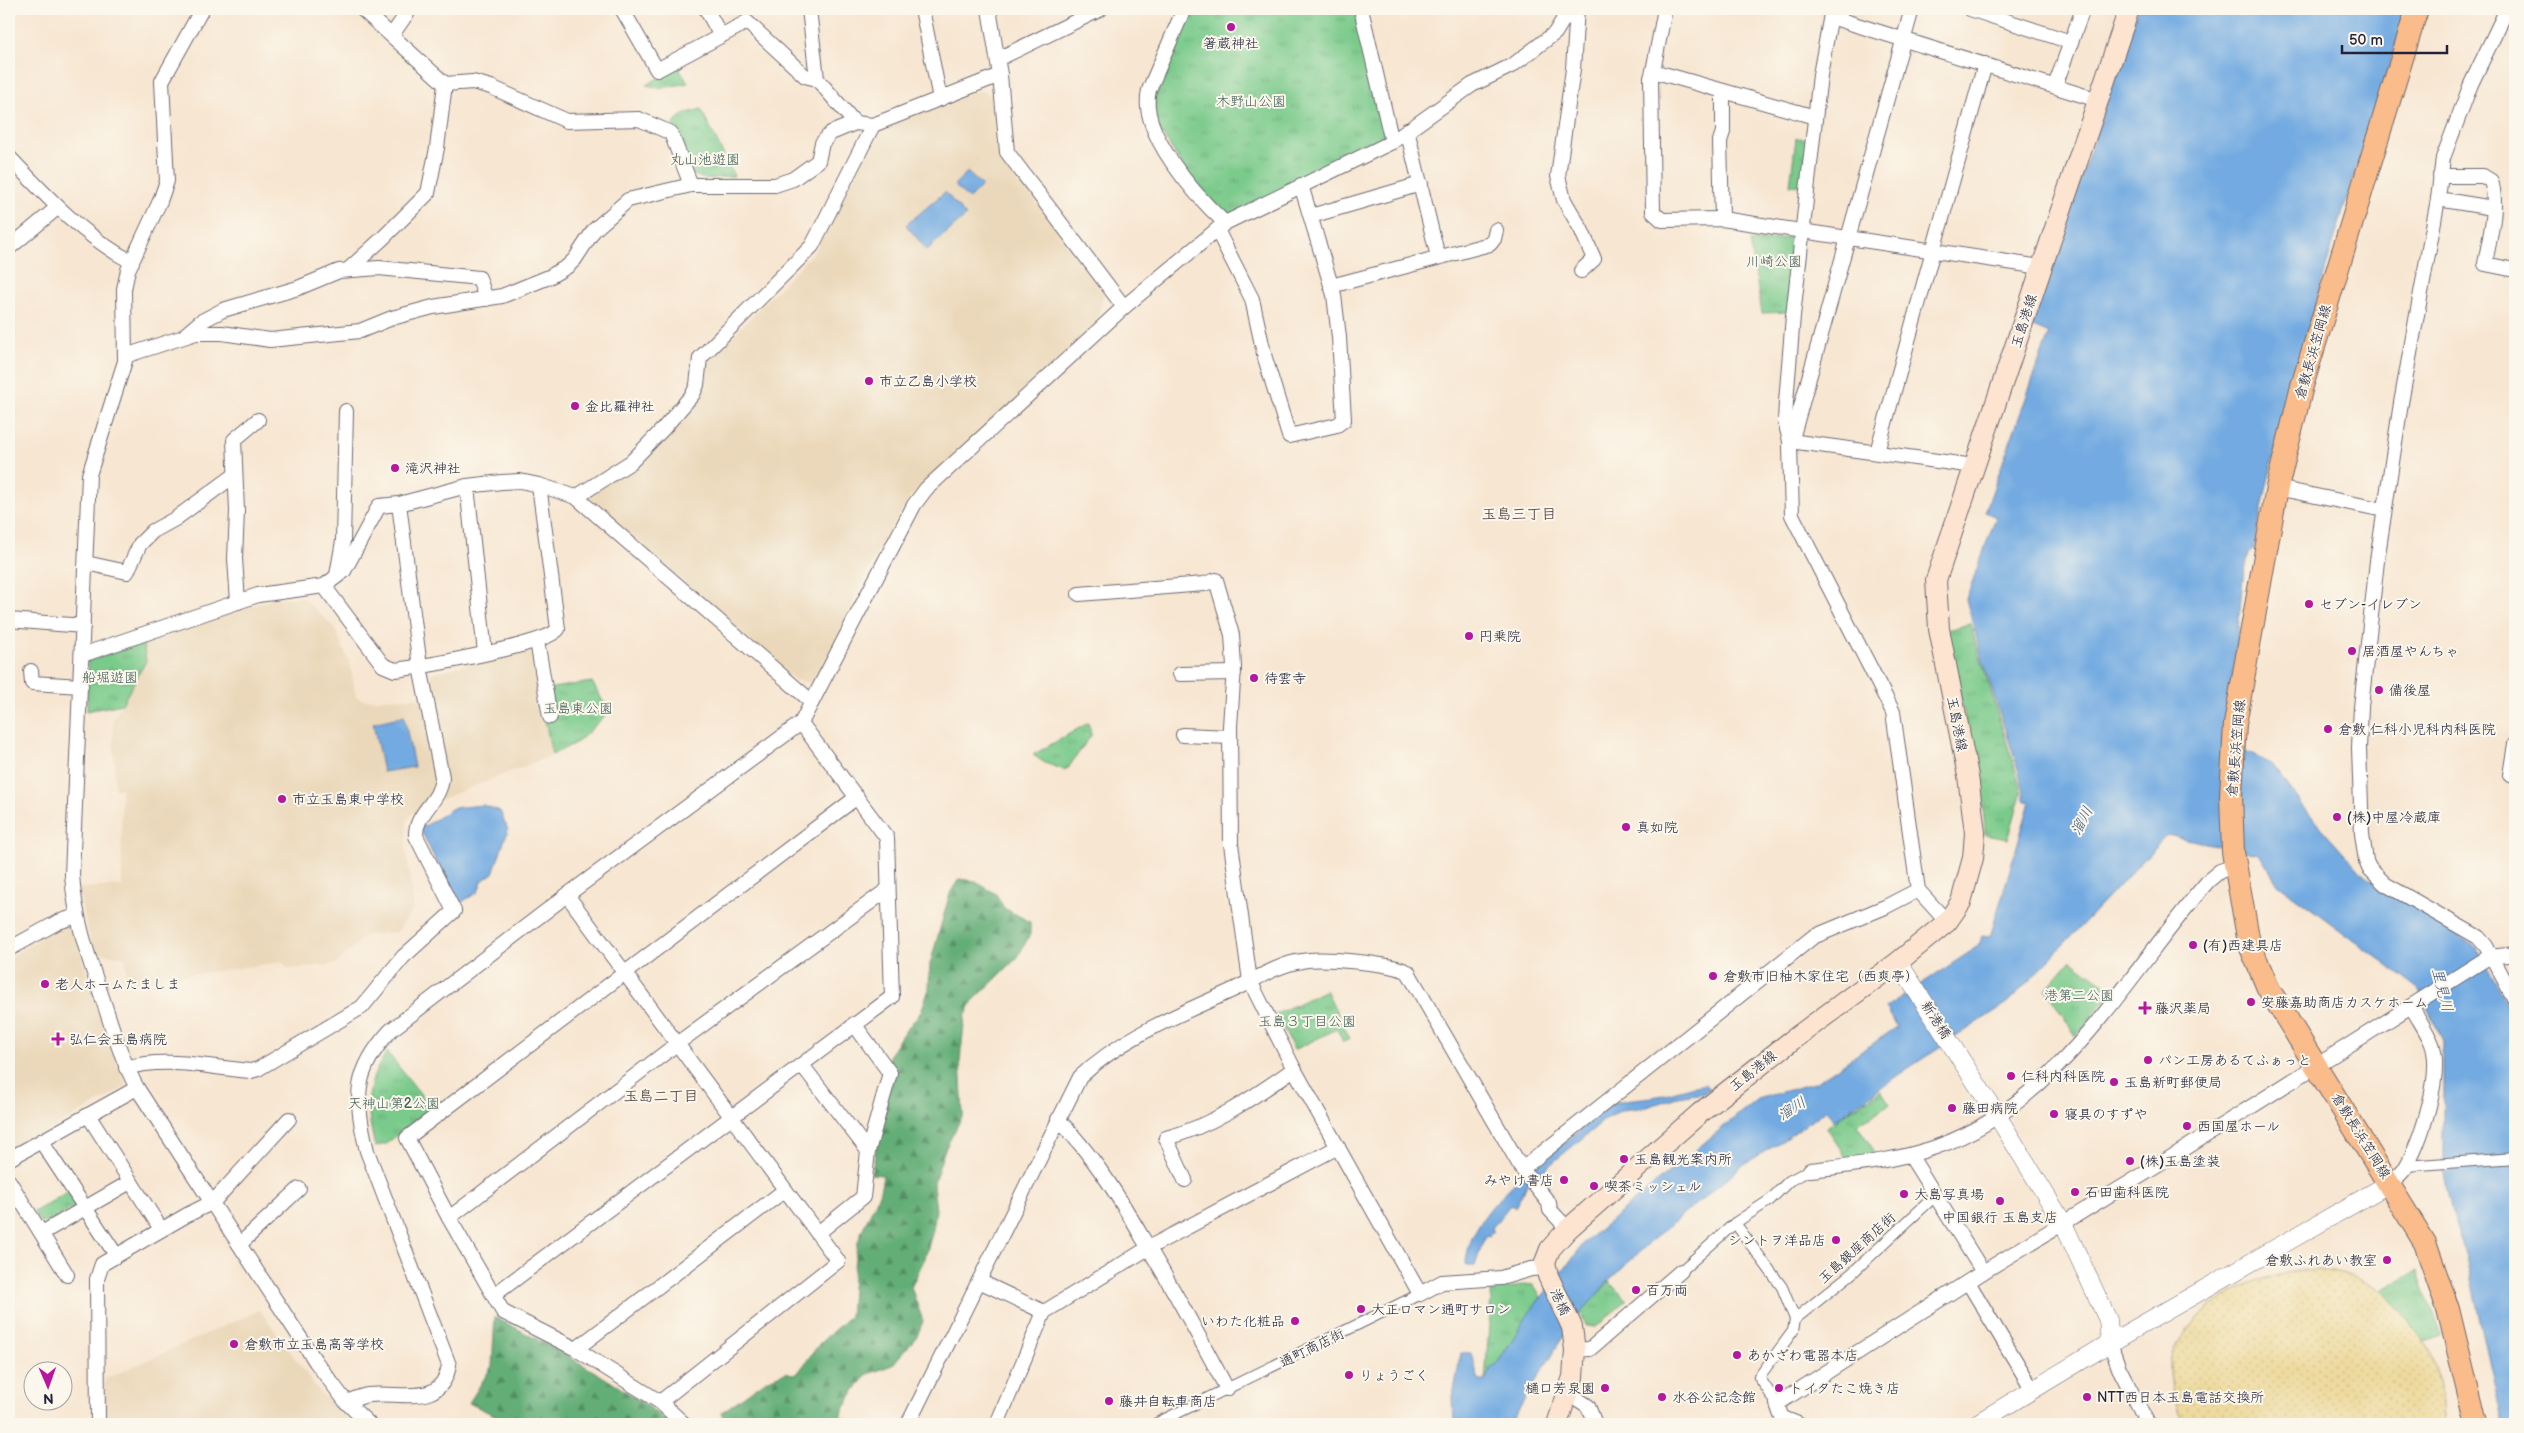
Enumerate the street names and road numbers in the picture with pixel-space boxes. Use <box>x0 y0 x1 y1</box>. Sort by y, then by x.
street label: 玉島港線 <box>2007 292 2041 350</box>
street label: 倉敷長浜笠岡線 <box>2291 303 2335 401</box>
street label: 玉島港線 <box>1943 695 1971 753</box>
street label: 倉敷長浜笠岡線 <box>2223 698 2249 798</box>
street label: 新港橋 <box>1917 998 1955 1042</box>
street label: 玉島港線 <box>1726 1047 1780 1095</box>
street label: 倉敷長浜笠岡線 <box>2328 1090 2394 1182</box>
street label: 玉島銀座商店街 <box>1815 1209 1899 1287</box>
street label: 港橋 <box>1546 1286 1574 1318</box>
street label: 通町商店街 <box>1277 1325 1347 1371</box>

